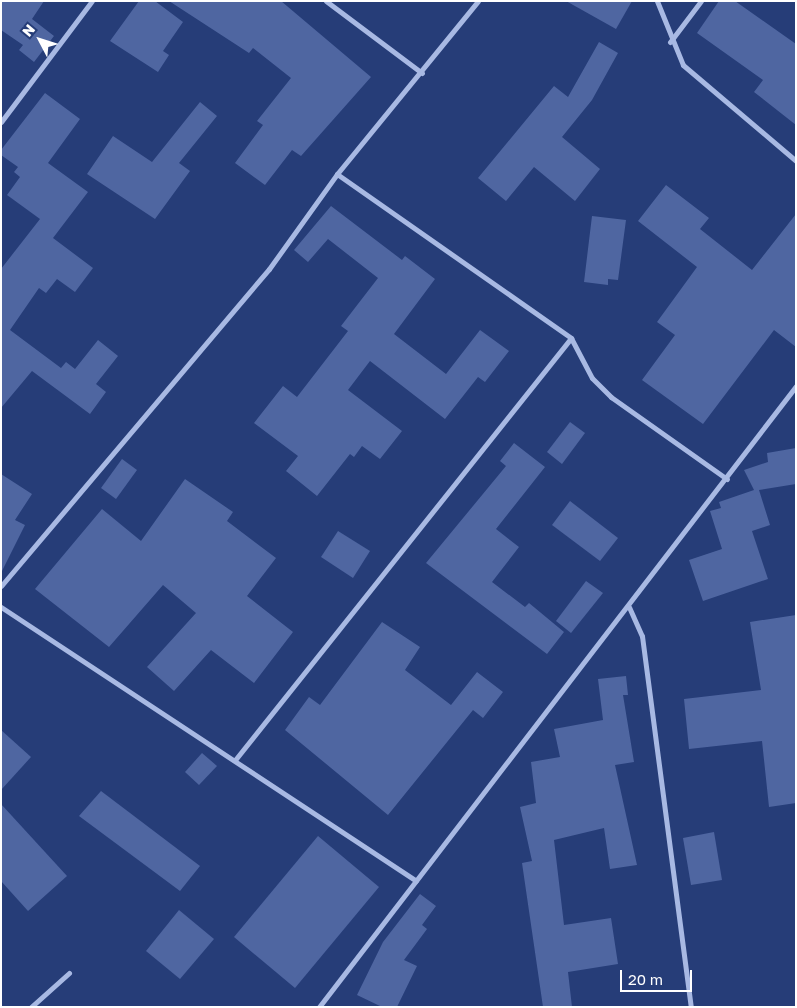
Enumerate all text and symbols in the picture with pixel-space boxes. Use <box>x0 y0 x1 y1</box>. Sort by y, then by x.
north arrow <box>15 15 65 65</box>
text: N <box>18 21 38 40</box>
scale bar <box>622 960 694 992</box>
text: 20 m <box>628 970 663 988</box>

